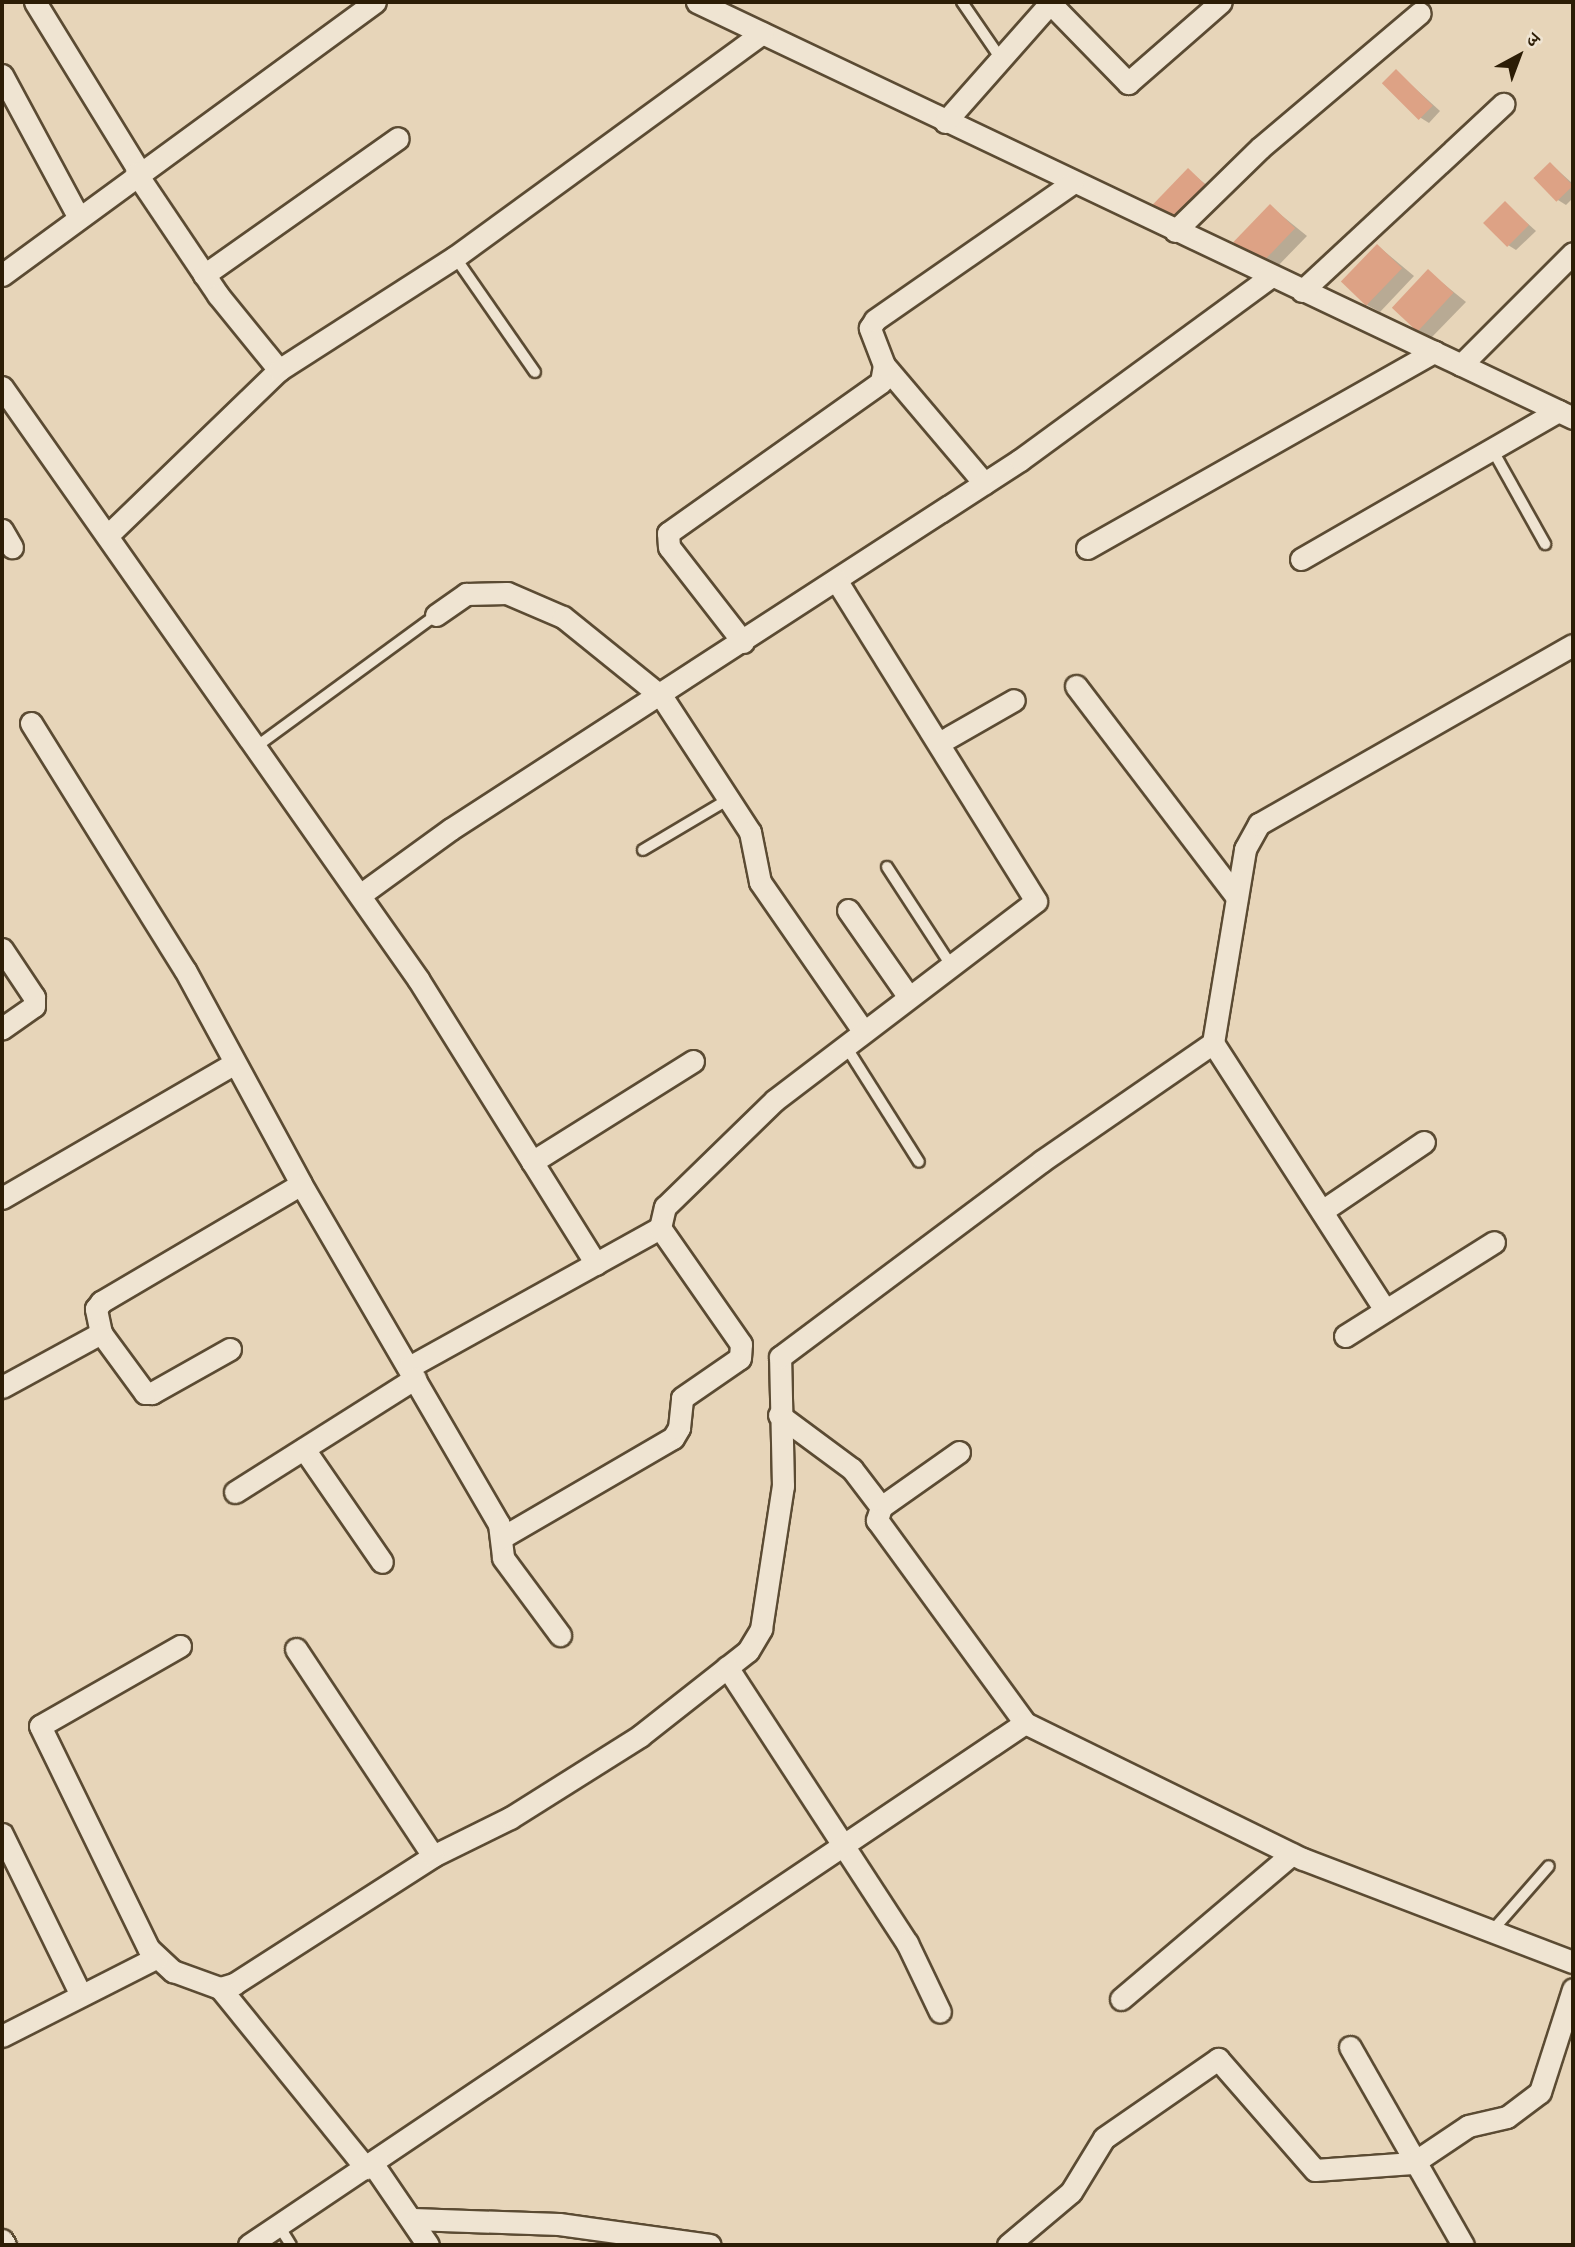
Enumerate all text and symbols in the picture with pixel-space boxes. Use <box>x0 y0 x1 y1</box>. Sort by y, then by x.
north arrow <box>1484 21 1554 91</box>
text: उ <box>1521 27 1545 53</box>

